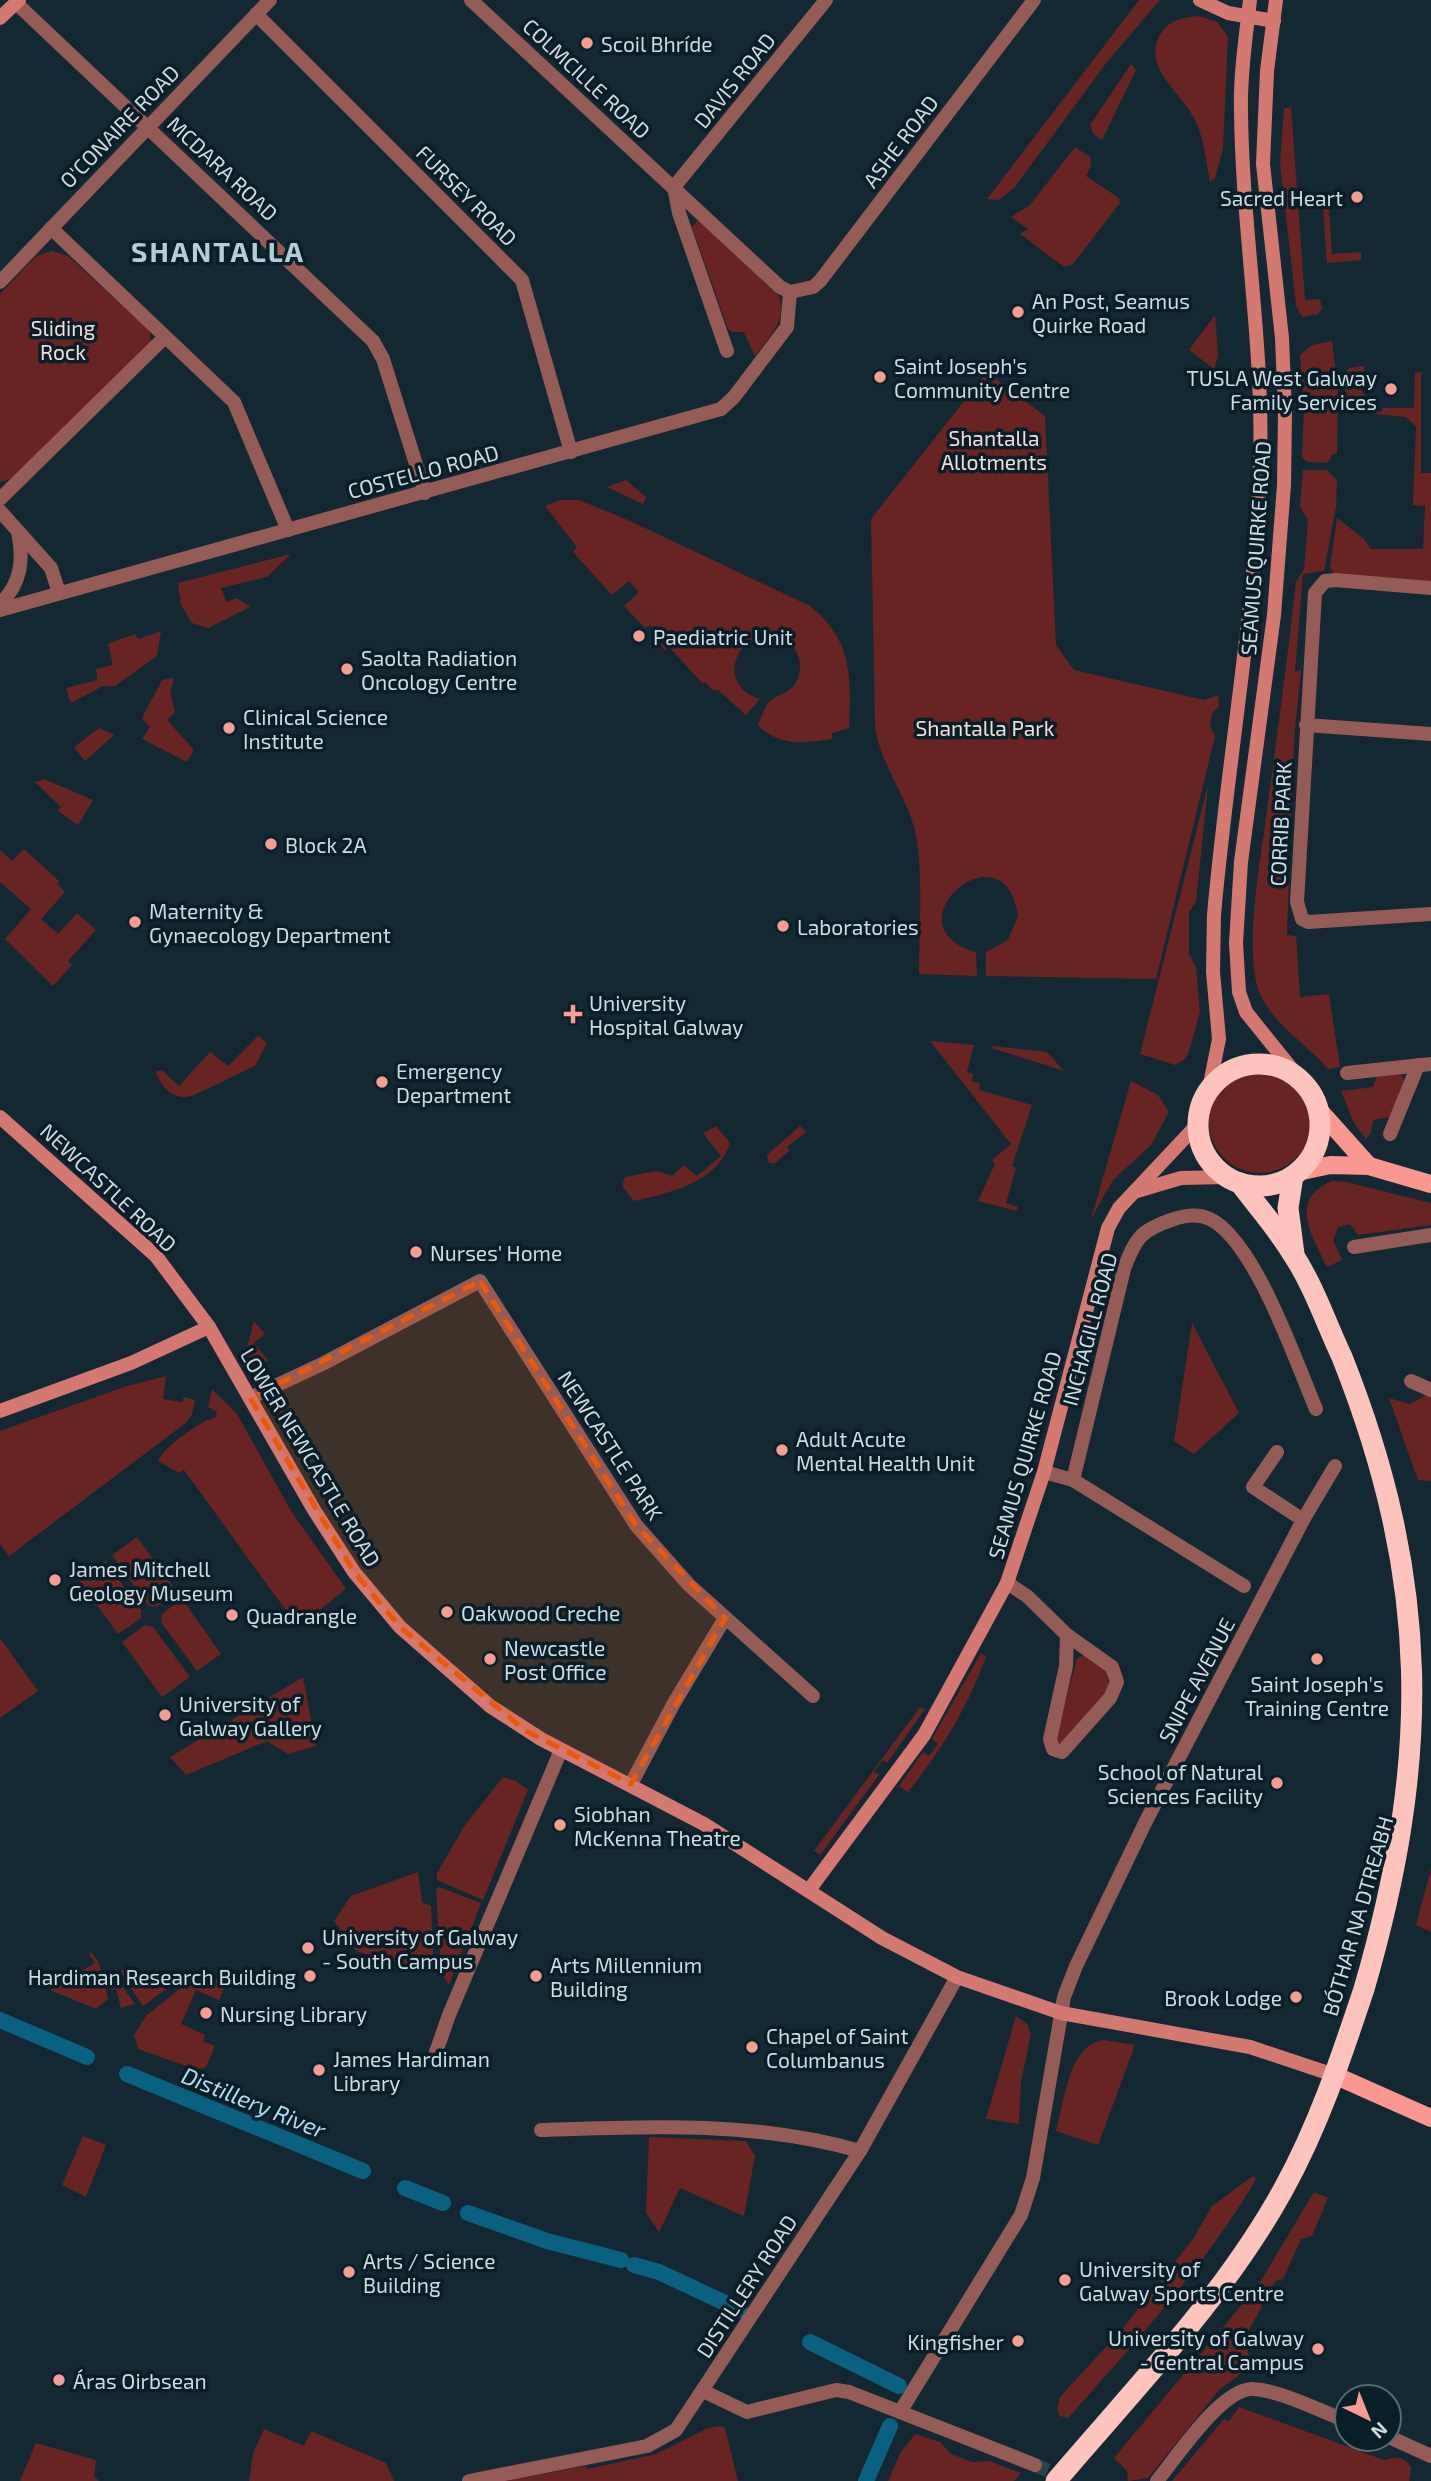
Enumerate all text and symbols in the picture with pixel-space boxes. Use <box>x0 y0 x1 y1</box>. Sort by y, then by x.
street label: COLMCILLE ROAD <box>518 13 656 143</box>
street label: DAVIS ROAD <box>688 27 780 133</box>
place label: Scoil Bhríde <box>601 31 713 56</box>
marker: Scoil Bhríde <box>579 35 595 51</box>
street label: O'CONAIRE ROAD <box>54 59 184 193</box>
street label: ASHE ROAD <box>857 90 943 192</box>
street label: MCDARA ROAD <box>163 111 283 225</box>
street label: FURSEY ROAD <box>412 140 522 250</box>
place label: Sacred Heart <box>1220 185 1343 210</box>
marker: Sacred Heart <box>1349 189 1365 205</box>
district label: SHANTALLA <box>131 234 305 268</box>
place label: An Post, Seamus Quirke Road <box>1032 288 1190 338</box>
marker: An Post, Seamus Quirke Road <box>1010 304 1026 320</box>
park label: Sliding Rock <box>31 315 95 364</box>
place label: Saint Joseph's Community Centre <box>894 353 1070 402</box>
place label: TUSLA West Galway Family Services <box>1187 365 1377 414</box>
marker: Saint Joseph's Community Centre <box>872 369 888 385</box>
marker: TUSLA West Galway Family Services <box>1383 381 1399 397</box>
park label: Shantalla Allotments <box>941 425 1047 474</box>
street label: COSTELLO ROAD <box>345 439 501 503</box>
street label: SEAMUS QUIRKE ROAD <box>1235 440 1276 656</box>
place label: Paediatric Unit <box>653 624 793 649</box>
marker: Paediatric Unit <box>631 628 647 644</box>
place label: Saolta Radiation Oncology Centre <box>361 645 517 694</box>
marker: Saolta Radiation Oncology Centre <box>339 661 355 677</box>
place label: Clinical Science Institute <box>243 704 388 753</box>
park label: Shantalla Park <box>916 715 1055 740</box>
marker: Clinical Science Institute <box>221 720 237 736</box>
street label: CORRIB PARK <box>1264 760 1296 887</box>
place label: Block 2A <box>285 832 366 857</box>
marker: Block 2A <box>263 836 279 852</box>
place label: Maternity & Gynaecology Department <box>149 898 391 947</box>
marker: Maternity & Gynaecology Department <box>127 914 143 930</box>
place label: Laboratories <box>797 914 919 939</box>
marker: Laboratories <box>775 918 791 934</box>
place label: University Hospital Galway <box>589 990 743 1039</box>
marker: University Hospital Galway <box>563 1004 583 1024</box>
place label: Emergency Department <box>396 1058 511 1107</box>
marker: Emergency Department <box>374 1074 390 1090</box>
street label: NEWCASTLE ROAD <box>36 1118 182 1256</box>
place label: Nurses' Home <box>430 1240 562 1265</box>
marker: Nurses' Home <box>408 1244 424 1260</box>
street label: INCHAGILL ROAD <box>1057 1250 1121 1408</box>
street label: LOWER NEWCASTLE ROAD <box>236 1343 386 1571</box>
street label: SEAMUS QUIRKE ROAD <box>982 1348 1067 1562</box>
street label: NEWCASTLE PARK <box>553 1366 669 1525</box>
place label: Adult Acute Mental Health Unit <box>796 1426 975 1475</box>
marker: Adult Acute Mental Health Unit <box>774 1442 790 1458</box>
place label: James Mitchell Geology Museum <box>69 1556 233 1605</box>
marker: James Mitchell Geology Museum <box>47 1572 63 1588</box>
place label: Oakwood Creche <box>461 1600 620 1625</box>
place label: Quadrangle <box>246 1603 357 1629</box>
marker: Oakwood Creche <box>439 1604 455 1620</box>
marker: Quadrangle <box>224 1607 240 1623</box>
street label: SNIPE AVENUE <box>1153 1613 1239 1747</box>
place label: Newcastle Post Office <box>504 1635 606 1684</box>
marker: Newcastle Post Office <box>482 1651 498 1667</box>
marker: Saint Joseph's Training Centre <box>1309 1651 1325 1667</box>
place label: Saint Joseph's Training Centre <box>1245 1671 1389 1720</box>
place label: University of Galway Gallery <box>179 1691 322 1740</box>
marker: University of Galway Gallery <box>157 1707 173 1723</box>
place label: School of Natural Sciences Facility <box>1098 1759 1264 1808</box>
marker: School of Natural Sciences Facility <box>1269 1775 1285 1791</box>
place label: Siobhan McKenna Theatre <box>574 1801 741 1850</box>
street label: BÓTHAR NA DTREABH <box>1317 1813 1397 2019</box>
marker: Siobhan McKenna Theatre <box>552 1817 568 1833</box>
place label: University of Galway - South Campus <box>322 1924 518 1973</box>
marker: University of Galway - South Campus <box>300 1940 316 1956</box>
place label: Arts Millennium Building <box>550 1952 702 2001</box>
place label: Hardiman Research Building <box>28 1964 296 1989</box>
marker: Hardiman Research Building <box>302 1968 318 1984</box>
marker: Arts Millennium Building <box>528 1968 544 1984</box>
place label: Brook Lodge <box>1164 1985 1282 2010</box>
marker: Brook Lodge <box>1288 1989 1304 2005</box>
place label: Nursing Library <box>220 2001 367 2026</box>
marker: Nursing Library <box>198 2005 214 2021</box>
place label: Chapel of Saint Columbanus <box>766 2023 908 2072</box>
marker: Chapel of Saint Columbanus <box>744 2039 760 2055</box>
place label: James Hardiman Library <box>333 2046 490 2095</box>
water label: Distillery River <box>178 2060 331 2144</box>
marker: James Hardiman Library <box>311 2062 327 2078</box>
street label: DISTILLERY ROAD <box>691 2210 801 2362</box>
place label: Arts / Science Building <box>363 2248 496 2297</box>
place label: University of Galway Sports Centre <box>1079 2256 1284 2305</box>
marker: Arts / Science Building <box>341 2264 357 2280</box>
marker: University of Galway Sports Centre <box>1057 2272 1073 2288</box>
place label: University of Galway - Central Campus <box>1108 2325 1304 2374</box>
place label: Kingfisher <box>907 2329 1005 2354</box>
marker: Kingfisher <box>1010 2333 1026 2349</box>
marker: University of Galway - Central Campus <box>1310 2341 1326 2357</box>
place label: Áras Oirbsean <box>73 2368 207 2393</box>
marker: Áras Oirbsean <box>51 2372 67 2388</box>
north arrow <box>1333 2383 1403 2453</box>
text: N <box>1367 2418 1393 2444</box>

